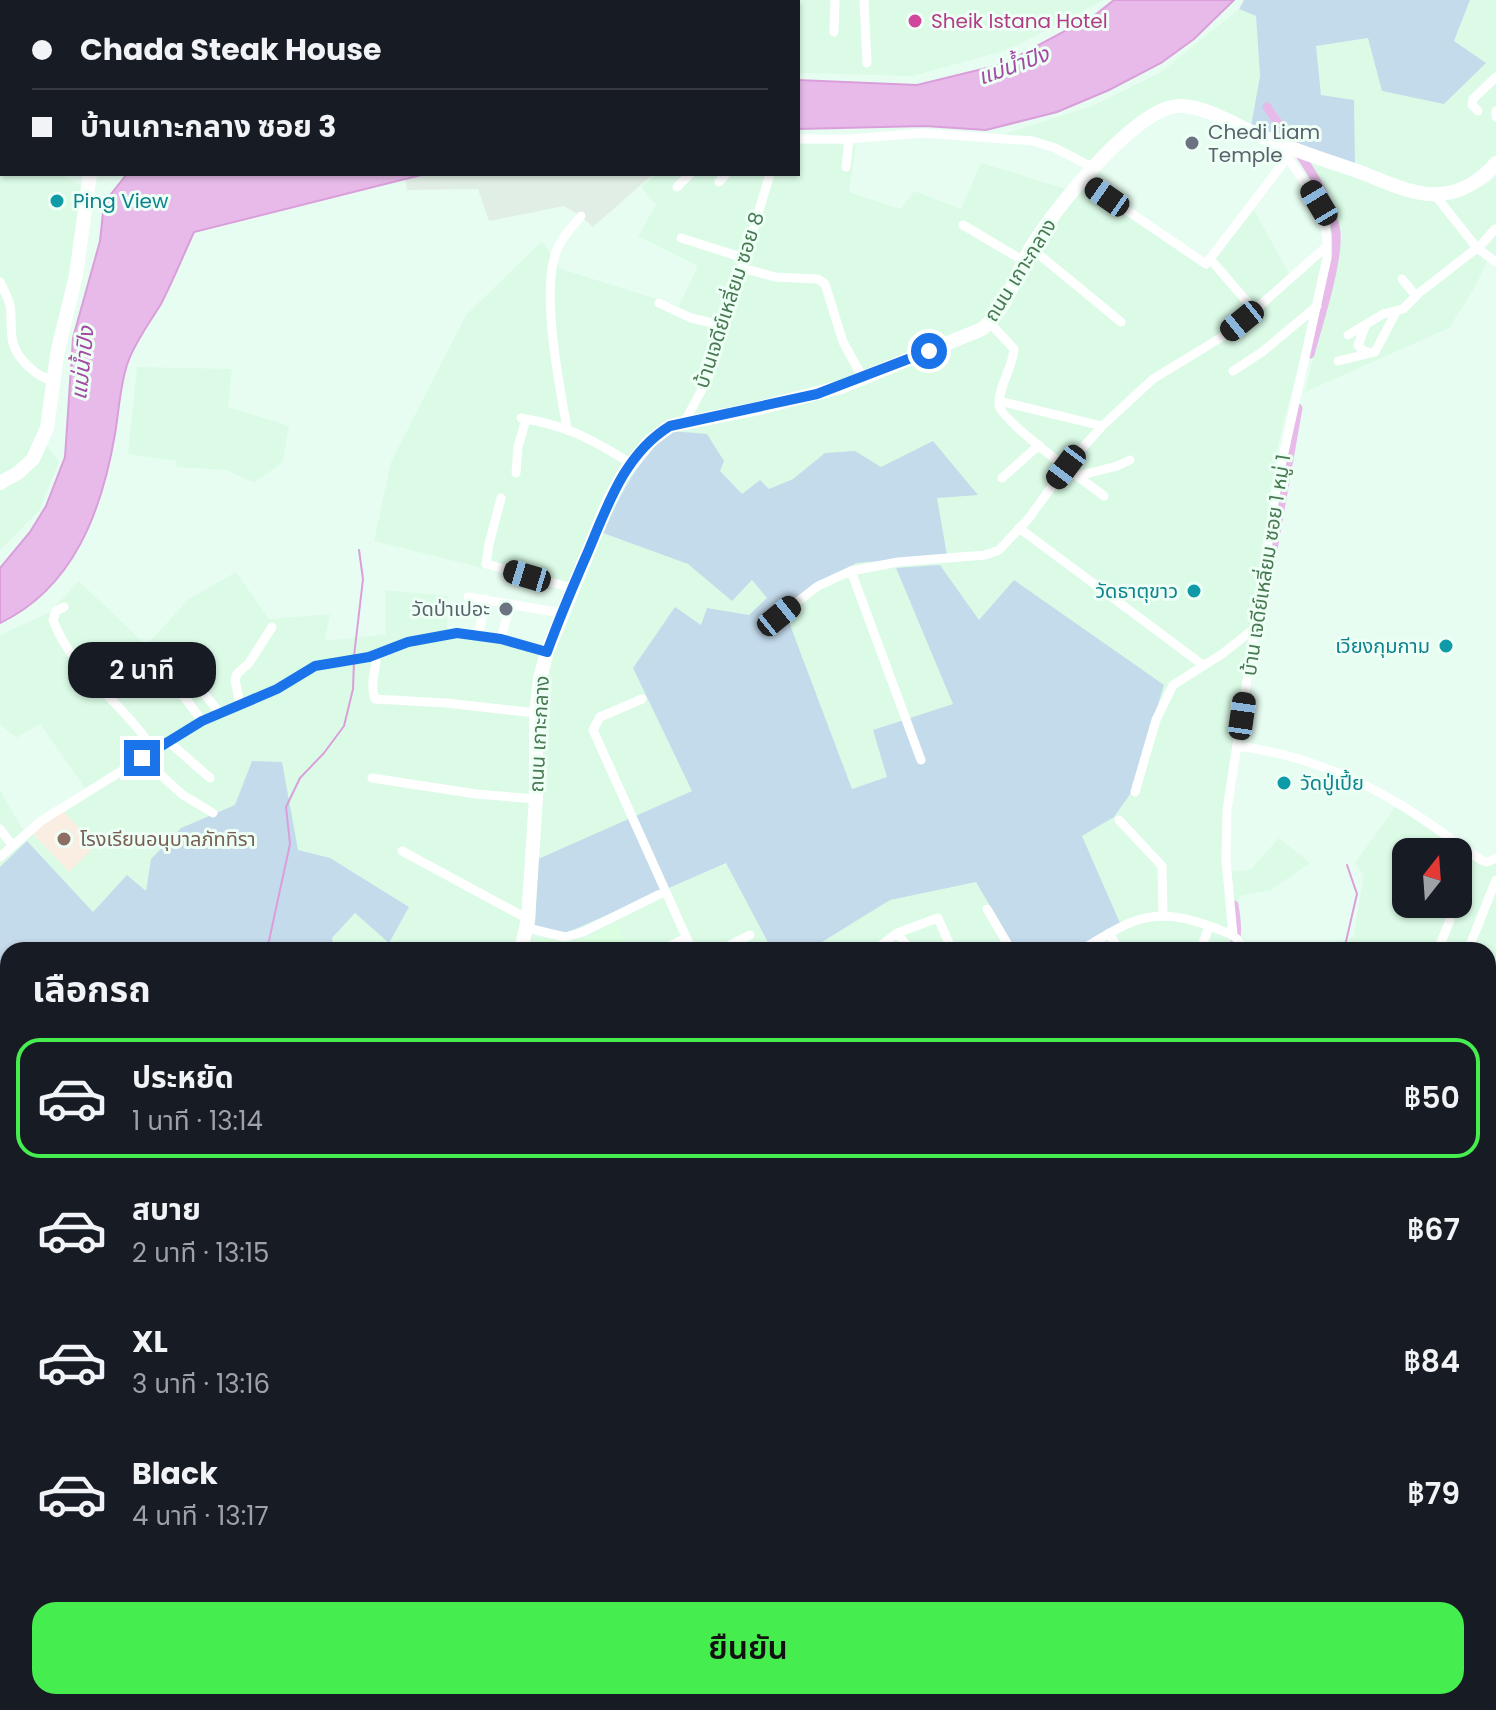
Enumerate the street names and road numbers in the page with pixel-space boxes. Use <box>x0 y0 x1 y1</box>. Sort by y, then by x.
street label: บ้านเจดีย์เหลี่ยม ซอย 8 <box>687 208 771 392</box>
street label: ถนน เกาะกลาง <box>977 213 1063 327</box>
street label: บ้าน เจดีย์เหลี่ยม ซอย 1 หมู่ 1 <box>1235 452 1297 678</box>
street label: ถนน เกาะกลาง <box>522 675 556 793</box>

